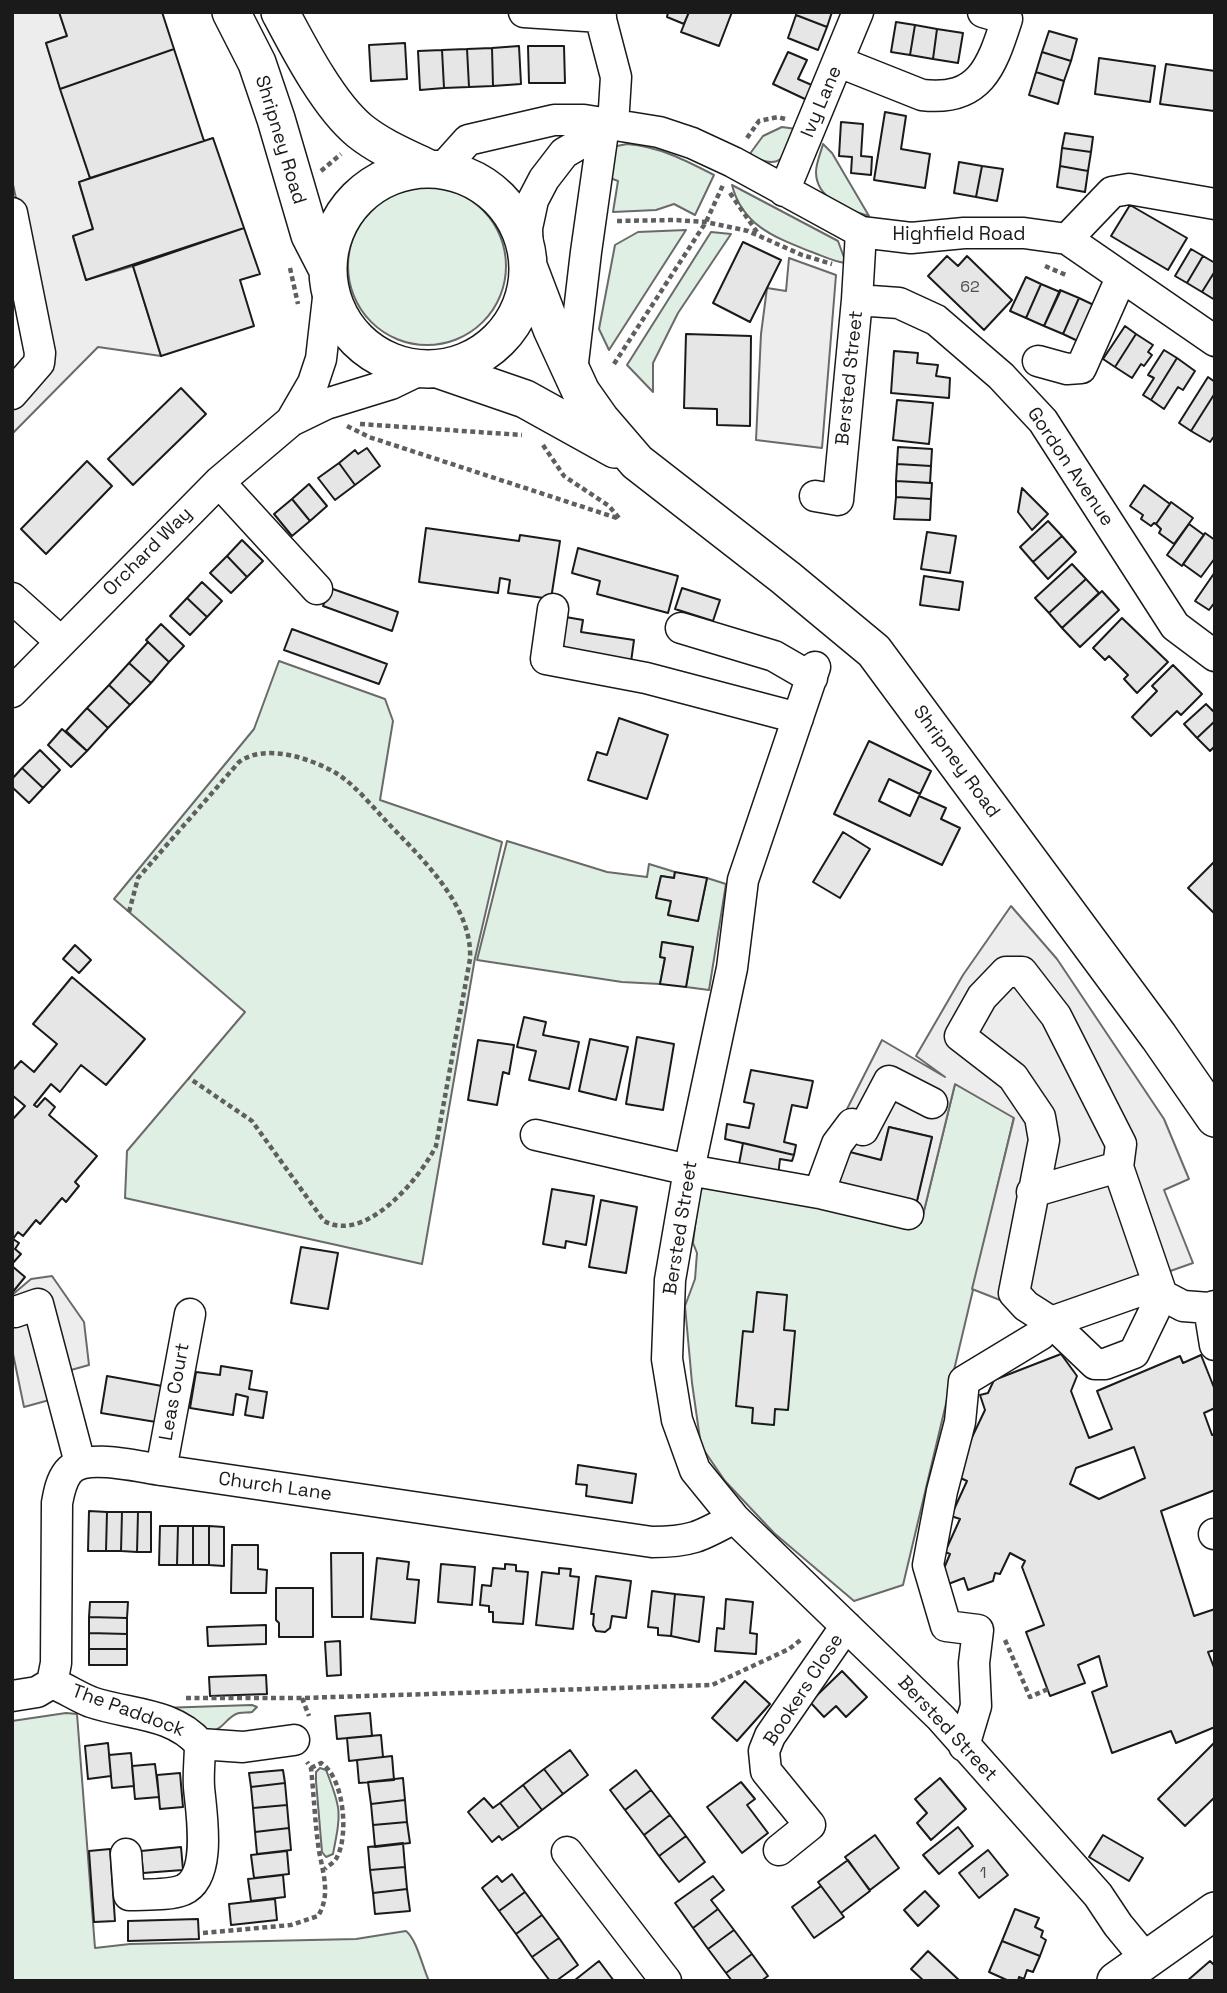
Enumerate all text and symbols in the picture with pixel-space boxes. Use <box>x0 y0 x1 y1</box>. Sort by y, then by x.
street label: Ivy Lane <box>797 63 847 141</box>
street label: Shripney Road <box>250 73 310 207</box>
street label: Highfield Road <box>893 224 1025 246</box>
house number: 62 <box>960 278 980 298</box>
street label: Bersted Street <box>832 309 868 447</box>
street label: Gordon Avenue <box>1022 403 1118 531</box>
street label: Orchard Way <box>99 503 197 601</box>
street label: Shripney Road <box>908 701 1004 823</box>
street label: Bersted Street <box>659 1159 703 1297</box>
street label: Leas Court <box>155 1341 195 1443</box>
street label: Church Lane <box>217 1468 333 1506</box>
street label: Bookers Close <box>759 1630 849 1750</box>
street label: Bersted Street <box>892 1672 1002 1786</box>
street label: The Paddock <box>68 1680 188 1742</box>
house number: 1 <box>980 1864 986 1884</box>

